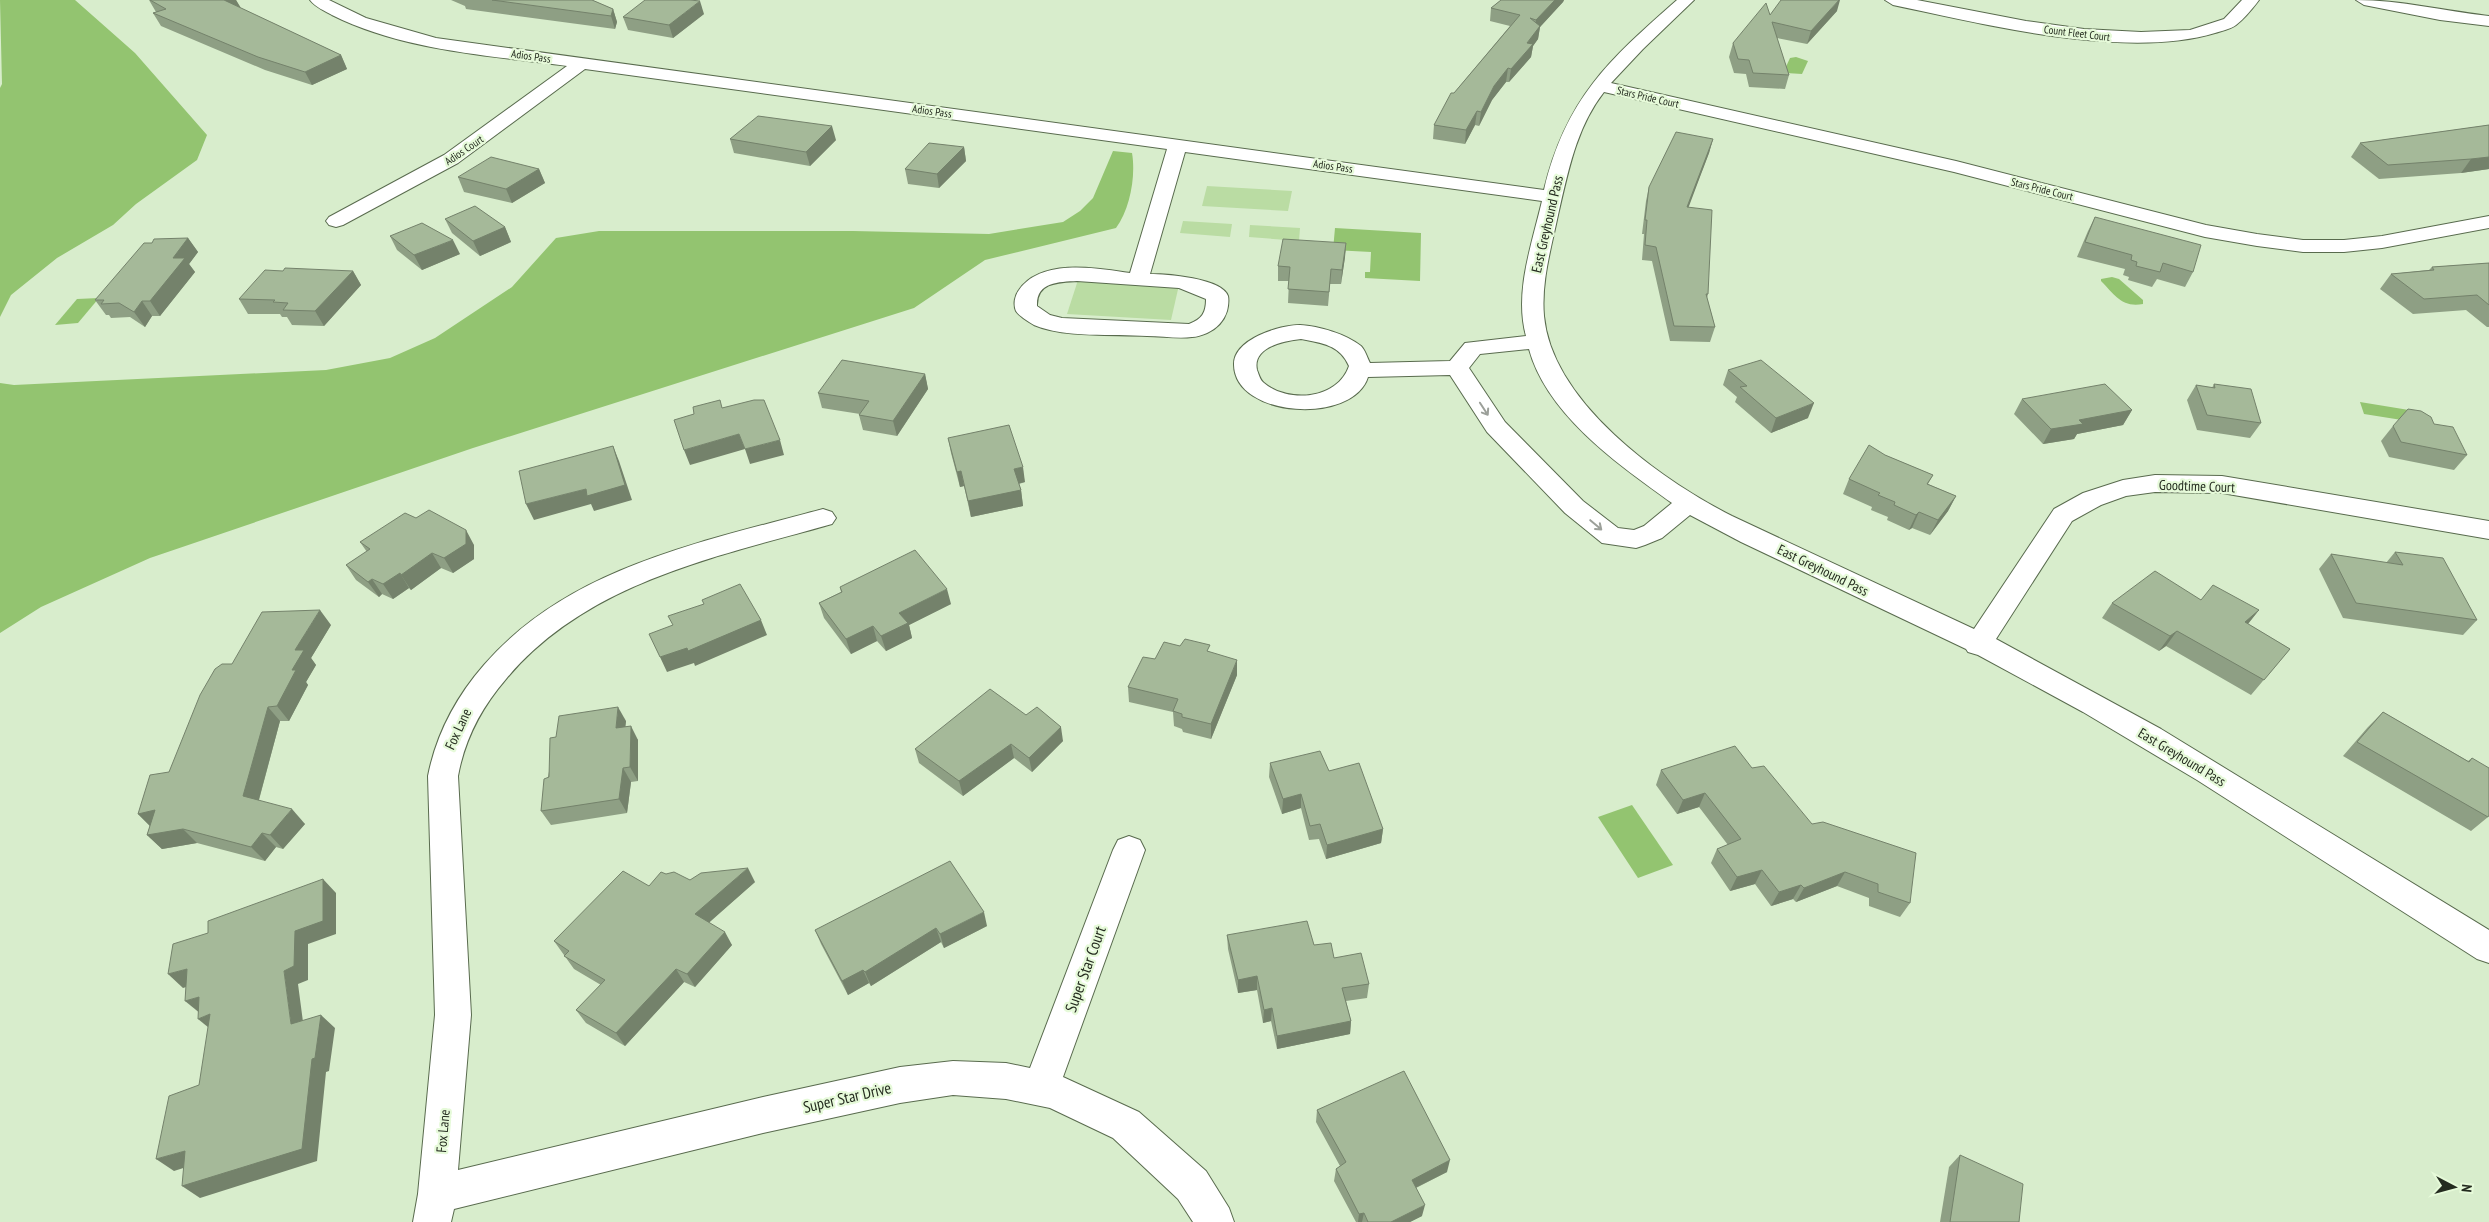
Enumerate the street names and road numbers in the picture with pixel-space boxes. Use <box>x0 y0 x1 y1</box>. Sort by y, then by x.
street label: Count Fleet Court <box>2043 22 2111 44</box>
street label: Adios Pass <box>510 46 552 66</box>
street label: Stars Pride Court <box>1616 83 1680 111</box>
street label: Adios Pass <box>911 101 953 121</box>
street label: Adios Court <box>442 132 486 168</box>
street label: Adios Pass <box>1312 156 1354 176</box>
street label: East Greyhound Pass <box>1527 173 1567 274</box>
street label: Stars Pride Court <box>2010 175 2074 203</box>
street label: Goodtime Court <box>2159 476 2235 496</box>
street label: East Greyhound Pass <box>1774 540 1872 600</box>
street label: Fox Lane <box>441 705 475 752</box>
street label: East Greyhound Pass <box>2135 724 2229 790</box>
street label: Super Star Court <box>1060 923 1110 1015</box>
street label: Super Star Drive <box>801 1077 893 1117</box>
street label: Fox Lane <box>432 1109 454 1153</box>

